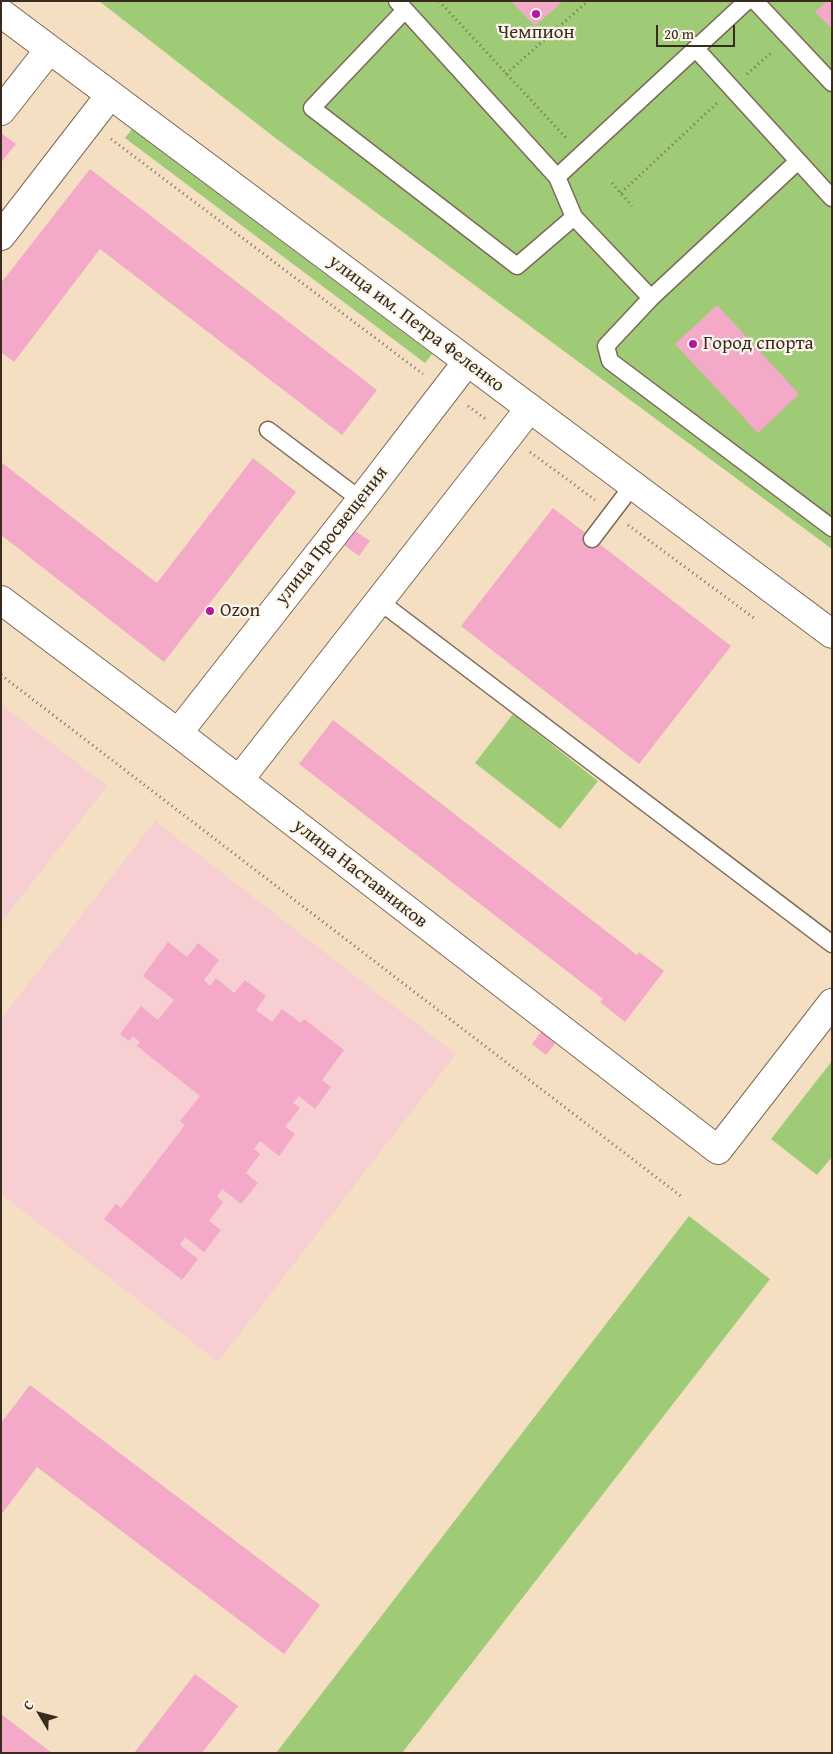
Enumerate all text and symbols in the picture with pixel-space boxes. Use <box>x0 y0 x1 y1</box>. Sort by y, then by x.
marker: Чемпион <box>530 8 542 20</box>
scale bar <box>658 15 737 47</box>
place label: Чемпион <box>498 22 574 44</box>
text: 20 m <box>664 23 694 44</box>
street label: улица им. Петра Феленко <box>324 250 508 398</box>
place label: Город спорта <box>703 333 814 355</box>
marker: Город спорта <box>687 338 699 350</box>
street label: улица Просвещения <box>271 462 393 610</box>
place label: Ozon <box>220 600 260 622</box>
marker: Ozon <box>204 605 216 617</box>
street label: улица Наставников <box>288 814 432 934</box>
north arrow <box>15 1689 65 1739</box>
text: С <box>18 1696 38 1714</box>

